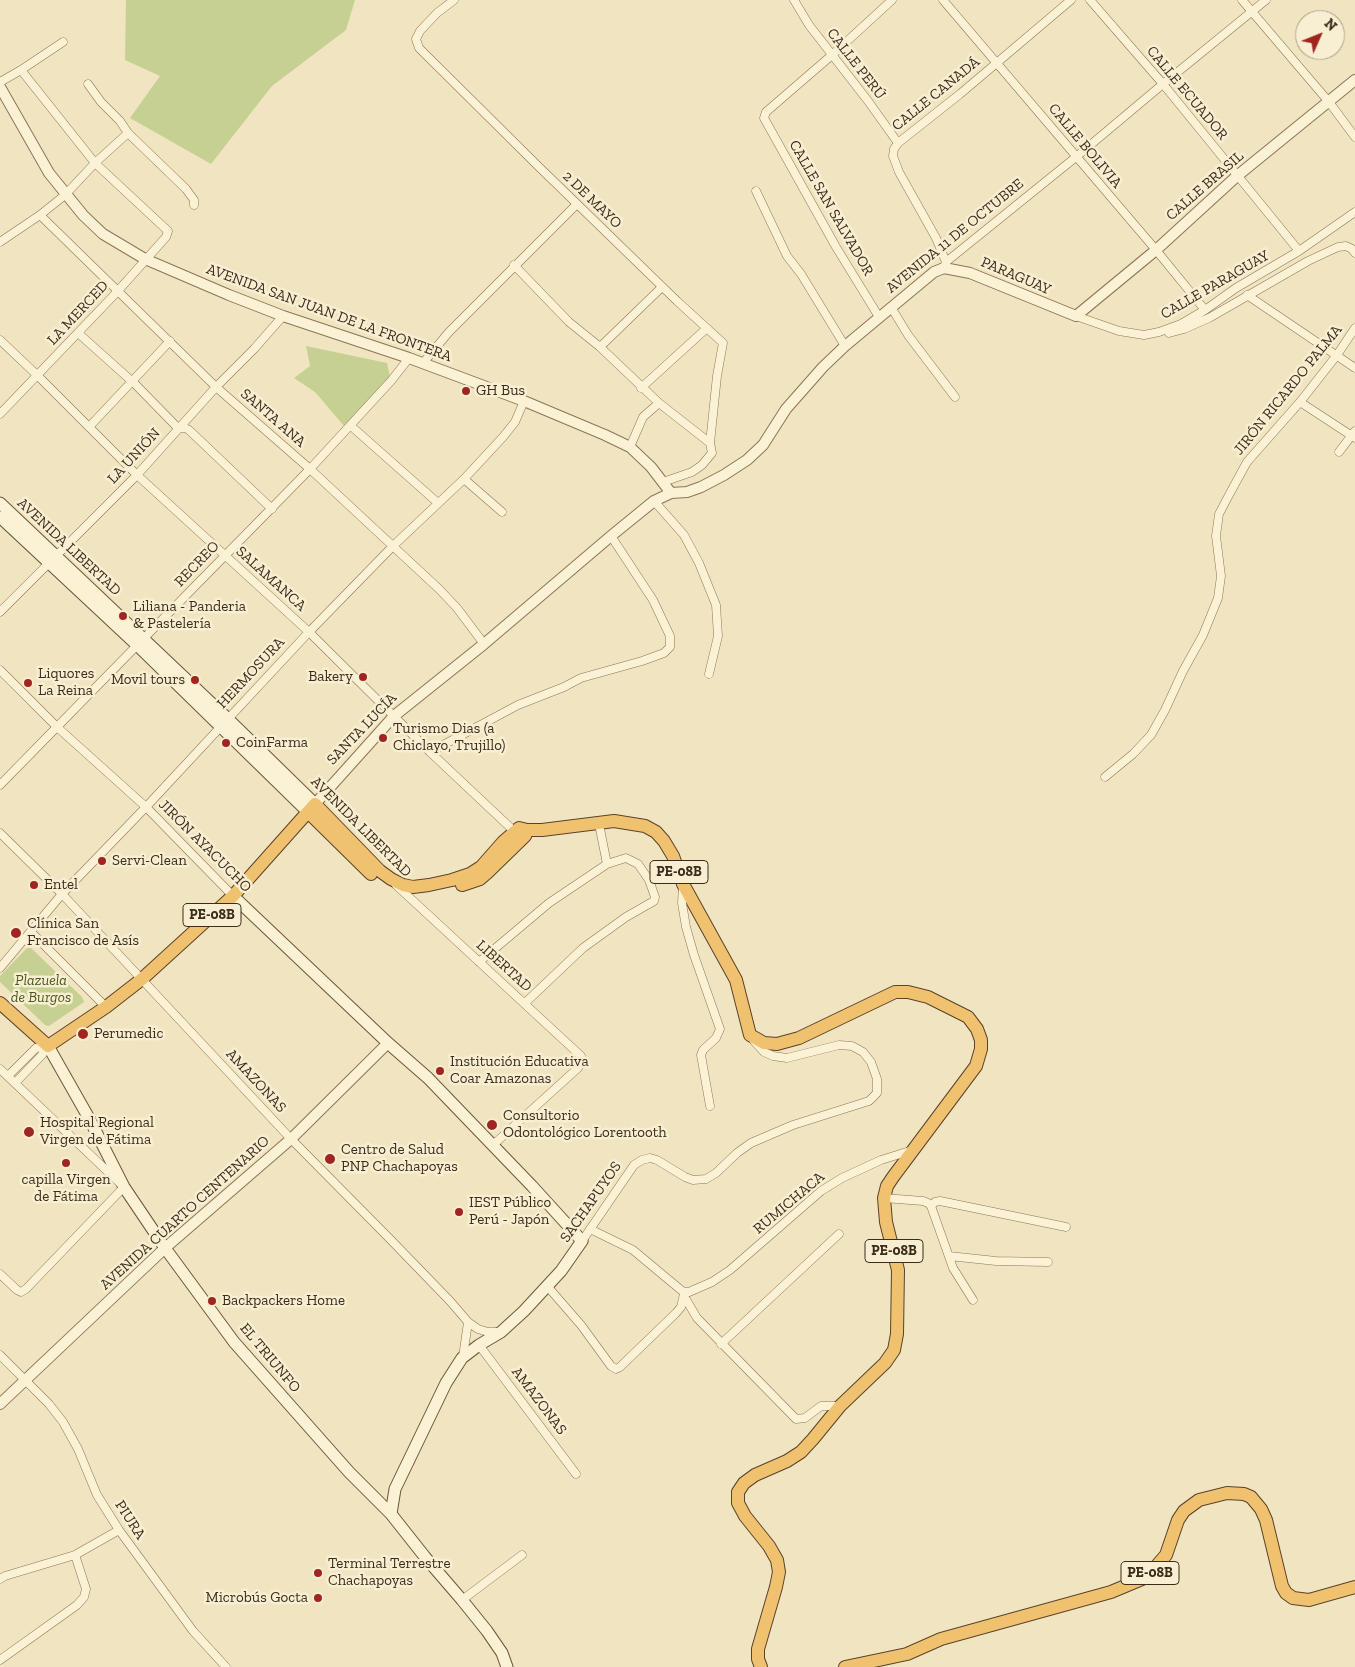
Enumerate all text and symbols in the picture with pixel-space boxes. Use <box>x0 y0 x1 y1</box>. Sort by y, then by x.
north arrow <box>1295 10 1345 60</box>
text: N <box>1321 15 1340 35</box>
street label: CALLE PERÚ <box>823 25 889 103</box>
street label: CALLE ECUADOR <box>1143 42 1231 144</box>
street label: CALLE CANADÁ <box>888 53 984 135</box>
street label: CALLE BOLIVIA <box>1044 100 1126 192</box>
street label: CALLE SAN SALVADOR <box>785 137 877 279</box>
street label: CALLE BRASIL <box>1162 147 1248 225</box>
street label: 2 DE MAYO <box>559 167 625 233</box>
street label: AVENIDA 11 DE OCTUBRE <box>883 175 1027 297</box>
street label: CALLE PARAGUAY <box>1157 247 1273 323</box>
street label: PARAGUAY <box>978 253 1054 299</box>
street label: AVENIDA SAN JUAN DE LA FRONTERA <box>204 260 454 366</box>
street label: LA MERCED <box>44 277 112 349</box>
street label: JIRÓN RICARDO PALMA <box>1230 321 1346 459</box>
place label: GH Bus <box>476 382 525 400</box>
street label: SANTA ANA <box>237 385 309 451</box>
marker: GH Bus <box>460 385 472 397</box>
street label: LA UNIÓN <box>104 424 164 488</box>
street label: AVENIDA LIBERTAD <box>13 494 125 600</box>
street label: RECREO <box>171 537 223 591</box>
street label: SALAMANCA <box>232 543 310 615</box>
place label: Liliana - Panderia & Pastelería <box>133 598 246 633</box>
marker: Liliana - Panderia & Pastelería <box>117 610 129 622</box>
street label: HERMOSURA <box>213 634 289 712</box>
place label: Liquores La Reina <box>38 665 94 700</box>
place label: Bakery <box>308 668 353 686</box>
place label: Movil tours <box>111 671 185 689</box>
marker: Bakery <box>357 671 369 683</box>
marker: Movil tours <box>189 674 201 686</box>
marker: Liquores La Reina <box>22 677 34 689</box>
street label: SANTA LUCÍA <box>323 689 401 769</box>
place label: Turismo Dias (a Chiclayo, Trujillo) <box>393 720 505 755</box>
marker: Turismo Dias (a Chiclayo, Trujillo) <box>377 732 389 744</box>
place label: CoinFarma <box>236 734 308 752</box>
marker: CoinFarma <box>220 737 232 749</box>
street label: AVENIDA LIBERTAD <box>307 773 415 881</box>
street label: JIRÓN AYACUCHO <box>155 796 255 896</box>
place label: Servi-Clean <box>112 852 187 870</box>
marker: Servi-Clean <box>96 855 108 867</box>
road number: PE-08B <box>650 860 708 884</box>
place label: Entel <box>44 876 78 894</box>
marker: Entel <box>28 879 40 891</box>
road number: PE-08B <box>183 904 241 926</box>
place label: Clínica San Francisco de Asís <box>27 915 139 950</box>
marker: Clínica San Francisco de Asís <box>9 926 23 940</box>
street label: LIBERTAD <box>472 936 536 996</box>
park label: Plazuela de Burgos <box>11 972 71 1007</box>
place label: Perumedic <box>94 1025 163 1043</box>
marker: Perumedic <box>76 1027 90 1041</box>
street label: AMAZONAS <box>222 1045 290 1117</box>
place label: Institución Educativa Coar Amazonas <box>450 1053 589 1088</box>
marker: Institución Educativa Coar Amazonas <box>434 1065 446 1077</box>
place label: Consultorio Odontológico Lorentooth <box>503 1107 667 1142</box>
place label: Hospital Regional Virgen de Fátima <box>40 1114 154 1149</box>
marker: Consultorio Odontológico Lorentooth <box>485 1118 499 1132</box>
marker: Hospital Regional Virgen de Fátima <box>22 1125 36 1139</box>
street label: AVENIDA CUARTO CENTENARIO <box>97 1132 273 1294</box>
place label: Centro de Salud PNP Chachapoyas <box>341 1141 458 1176</box>
marker: Centro de Salud PNP Chachapoyas <box>323 1152 337 1166</box>
marker: capilla Virgen de Fátima <box>60 1157 72 1169</box>
street label: SACHAPUYOS <box>556 1158 626 1246</box>
street label: RUMICHACA <box>750 1168 828 1238</box>
place label: capilla Virgen de Fátima <box>21 1171 111 1206</box>
place label: IEST Público Perú - Japón <box>469 1194 551 1229</box>
marker: IEST Público Perú - Japón <box>453 1206 465 1218</box>
road number: PE-08B <box>865 1240 923 1262</box>
place label: Backpackers Home <box>222 1292 345 1310</box>
marker: Backpackers Home <box>206 1295 218 1307</box>
street label: EL TRIUNFO <box>236 1320 304 1396</box>
street label: AMAZONAS <box>508 1363 570 1439</box>
street label: PIURA <box>111 1497 149 1543</box>
place label: Terminal Terrestre Chachapoyas <box>328 1555 451 1590</box>
road number: PE-08B <box>1121 1562 1179 1585</box>
marker: Terminal Terrestre Chachapoyas <box>312 1567 324 1579</box>
place label: Microbús Gocta <box>205 1589 308 1607</box>
marker: Microbús Gocta <box>312 1592 324 1604</box>

